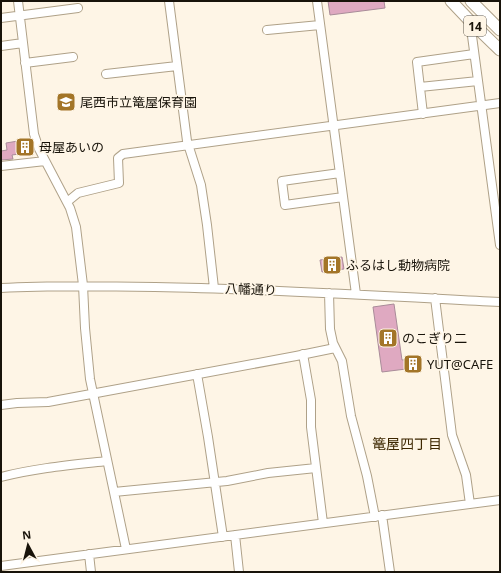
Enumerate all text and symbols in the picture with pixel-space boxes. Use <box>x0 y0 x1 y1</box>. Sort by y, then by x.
road number: 14 <box>464 16 486 36</box>
school or university icon: 尾西市立篭屋保育園 <box>55 91 77 113</box>
place label: 尾西市立篭屋保育園 <box>80 93 197 111</box>
building icon: 母屋あいの <box>14 136 36 158</box>
place label: 母屋あいの <box>39 138 104 156</box>
building icon: ふるはし動物病院 <box>321 254 343 276</box>
place label: ふるはし動物病院 <box>346 256 450 274</box>
street label: 八幡通り <box>225 279 277 299</box>
building icon: のこぎり二 <box>377 327 399 349</box>
place label: のこぎり二 <box>402 329 467 347</box>
building icon: YUT@CAFE <box>402 353 424 375</box>
place label: YUT@CAFE <box>427 355 493 373</box>
district label: 篭屋四丁目 <box>372 434 442 453</box>
north arrow <box>8 525 48 565</box>
text: N <box>21 527 32 543</box>

